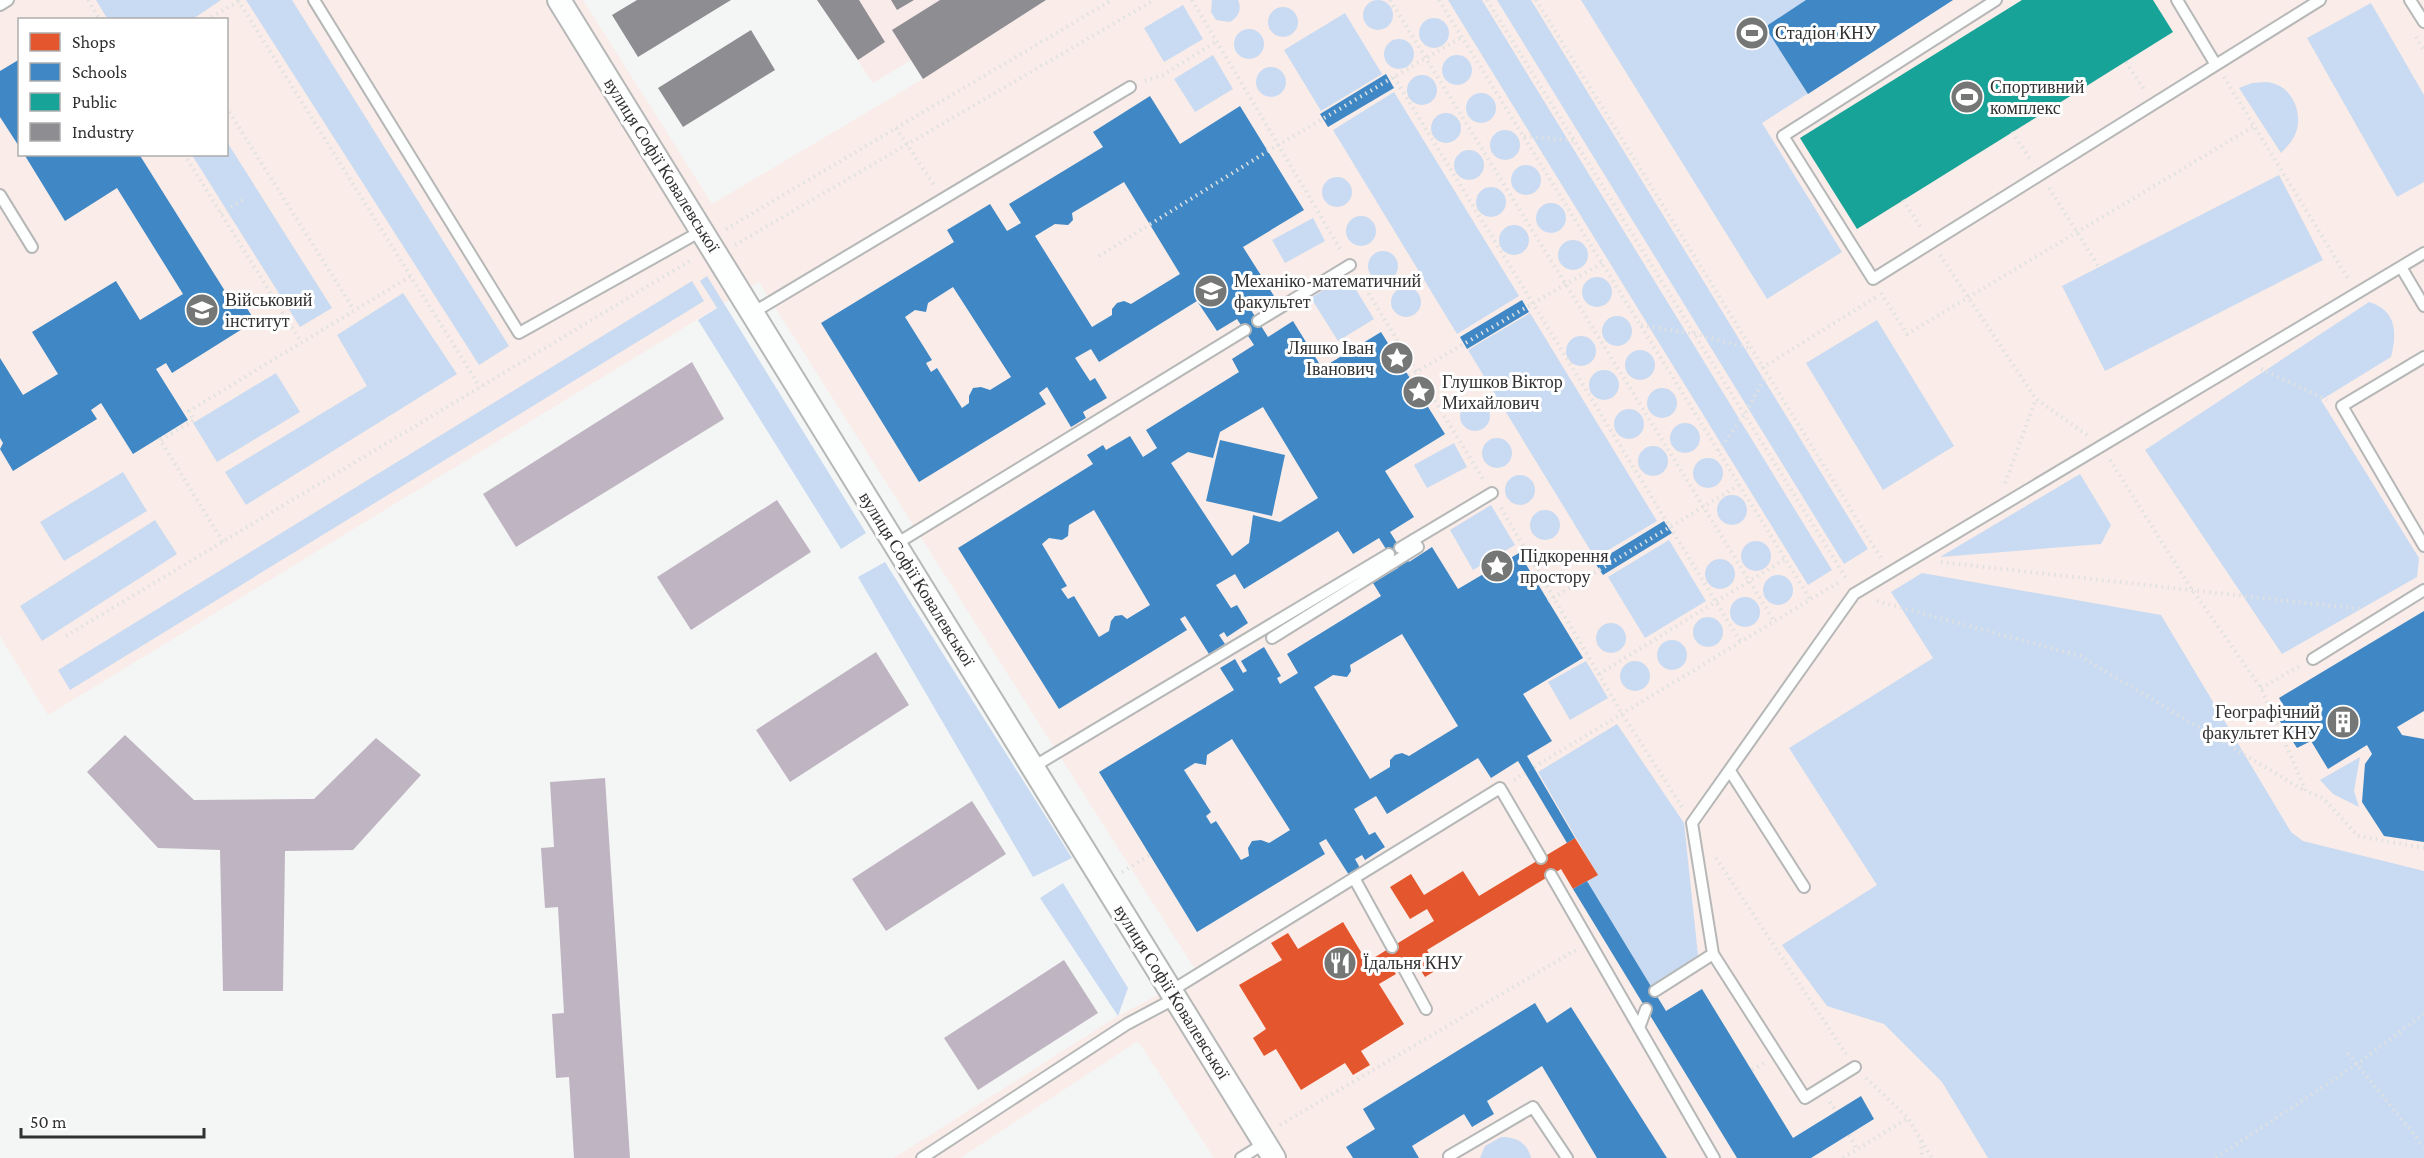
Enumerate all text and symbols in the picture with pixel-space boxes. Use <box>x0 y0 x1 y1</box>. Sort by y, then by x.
sports icon: Стадіон КНУ <box>1734 15 1770 51</box>
legend <box>18 18 228 156</box>
place label: Стадіон КНУ <box>1775 23 1877 43</box>
text: Shops <box>72 32 116 52</box>
text: Schools <box>72 62 127 82</box>
street label: вулиця Софії Ковалевської <box>600 74 724 256</box>
place label: Спортивний комплекс <box>1990 77 2085 118</box>
sports icon: Спортивний комплекс <box>1949 79 1985 115</box>
text: Public <box>72 92 117 112</box>
text: Industry <box>72 122 135 142</box>
place label: Механіко-математичний факультет <box>1234 271 1422 312</box>
school or university icon: Механіко-математичний факультет <box>1193 273 1229 309</box>
place label: Військовий інститут <box>225 290 313 331</box>
school or university icon: Військовий інститут <box>184 292 220 328</box>
place label: Ляшко Іван Іванович <box>1288 338 1374 379</box>
place icon: Ляшко Іван Іванович <box>1379 340 1415 376</box>
place label: Глушков Віктор Михайлович <box>1442 372 1563 413</box>
place icon: Глушков Віктор Михайлович <box>1401 374 1437 410</box>
street label: вулиця Софії Ковалевської <box>855 488 979 670</box>
place label: Підкорення простору <box>1520 546 1609 587</box>
place icon: Підкорення простору <box>1479 548 1515 584</box>
place label: Географічний факультет КНУ <box>2202 702 2320 743</box>
building icon: Географічний факультет КНУ <box>2325 704 2361 740</box>
street label: вулиця Софії Ковалевської <box>1110 901 1234 1083</box>
restaurant icon: Їдальня КНУ <box>1322 945 1358 981</box>
place label: Їдальня КНУ <box>1363 953 1463 973</box>
scale bar <box>21 1101 204 1139</box>
text: 50 m <box>30 1112 67 1132</box>

